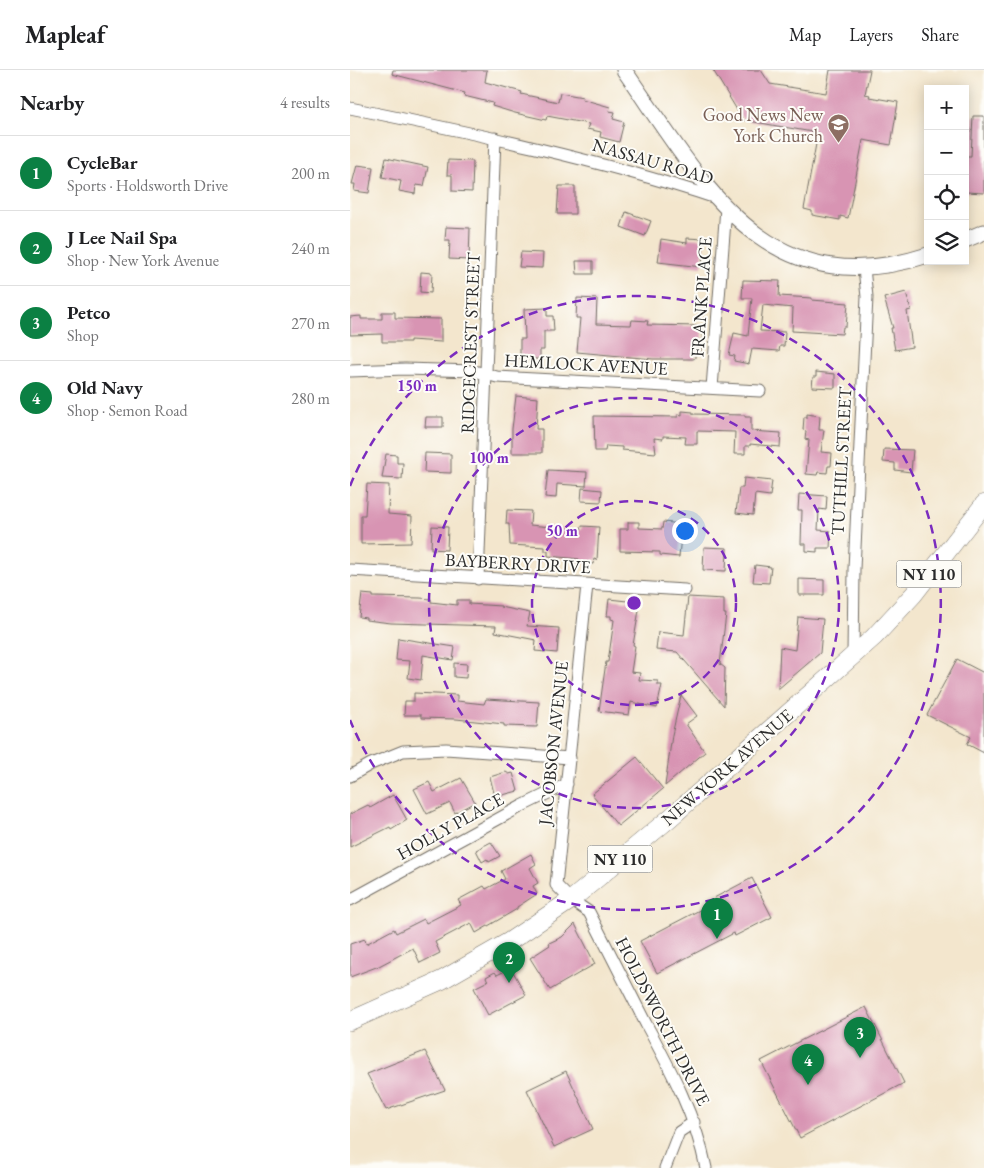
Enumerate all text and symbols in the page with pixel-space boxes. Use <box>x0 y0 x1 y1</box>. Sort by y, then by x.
text: Mapleaf <box>25 19 106 50</box>
text: Map <box>789 23 821 46</box>
text: Layers <box>849 23 893 46</box>
text: Share <box>921 23 959 46</box>
map controls <box>924 85 969 265</box>
button: + <box>924 85 969 130</box>
text: Nearby <box>20 89 84 116</box>
text: 4 results <box>280 92 330 113</box>
place label: Good News New York Church <box>703 103 824 147</box>
school or university icon: Good News New York Church <box>827 112 851 143</box>
button: − <box>924 130 969 175</box>
street label: NASSAU ROAD <box>590 133 716 189</box>
text: CycleBar <box>67 150 138 175</box>
text: 1 <box>32 163 40 184</box>
text: 200 m <box>291 163 330 184</box>
text: Sports · Holdsworth Drive <box>67 175 228 196</box>
button: locate <box>924 175 969 220</box>
button: layers <box>924 220 969 265</box>
text: J Lee Nail Spa <box>67 225 177 250</box>
street label: FRANK PLACE <box>685 236 717 358</box>
text: 2 <box>32 238 40 259</box>
text: 240 m <box>291 238 330 259</box>
text: Shop · New York Avenue <box>67 250 219 271</box>
street label: RIDGECREST STREET <box>455 251 485 434</box>
text: Petco <box>67 300 110 325</box>
text: 3 <box>32 313 40 334</box>
text: 270 m <box>291 313 330 334</box>
text: Shop <box>67 325 99 346</box>
street label: HEMLOCK AVENUE <box>504 348 668 380</box>
text: Old Navy <box>67 375 143 400</box>
text: 150 m <box>397 376 437 395</box>
street label: TUTHILL STREET <box>826 385 856 536</box>
text: 4 <box>32 388 40 409</box>
text: 280 m <box>291 388 330 409</box>
text: Shop · Semon Road <box>67 400 188 421</box>
text: 100 m <box>469 448 509 467</box>
your location <box>672 518 698 544</box>
text: 50 m <box>546 521 578 540</box>
street label: BAYBERRY DRIVE <box>445 548 591 578</box>
road number: NY 110 <box>896 560 962 588</box>
centre of rings <box>625 594 643 612</box>
street label: JACOBSON AVENUE <box>533 660 573 828</box>
street label: NEW YORK AVENUE <box>656 704 798 830</box>
street label: HOLLY PLACE <box>393 787 507 865</box>
road number: NY 110 <box>588 846 652 872</box>
pin: 1 <box>701 898 733 939</box>
street label: HOLDSWORTH DRIVE <box>610 933 716 1109</box>
pin: 2 <box>493 942 525 983</box>
pin: 3 <box>844 1017 876 1058</box>
pin: 4 <box>792 1044 824 1085</box>

